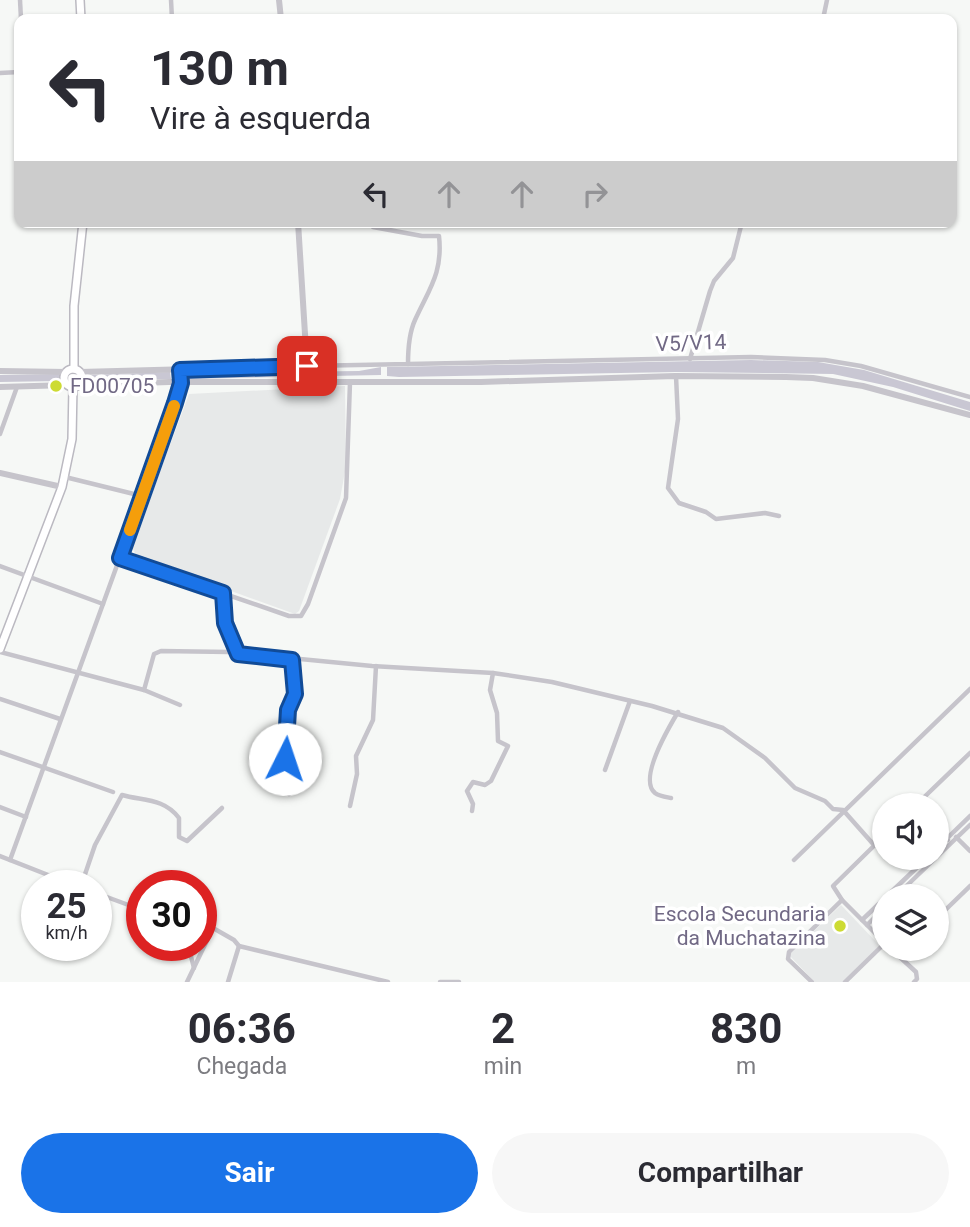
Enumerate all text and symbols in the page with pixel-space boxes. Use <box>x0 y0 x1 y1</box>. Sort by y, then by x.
text: 130 m <box>150 40 289 97</box>
icon: left <box>35 42 126 133</box>
text: Vire à esquerda <box>150 99 371 137</box>
icon: left <box>357 175 395 213</box>
icon: ahead <box>430 175 468 213</box>
icon: ahead <box>503 175 541 213</box>
icon: right <box>576 175 614 213</box>
street label: V5/V14 <box>655 330 727 356</box>
pin <box>277 336 337 396</box>
icon: arrive <box>288 347 326 385</box>
place label: FD00705 <box>70 374 154 398</box>
marker: FD00705 <box>48 378 64 394</box>
position arrow <box>248 722 322 796</box>
map controls <box>872 793 949 961</box>
button: sound <box>872 793 949 870</box>
speed limit sign: 30 <box>126 870 217 961</box>
button: layers <box>872 884 949 961</box>
text: 25 <box>46 886 87 927</box>
place label: Escola Secundaria da Muchatazina <box>654 902 826 950</box>
marker: Escola Secundaria da Muchatazina <box>832 918 848 934</box>
text: km/h <box>45 922 88 943</box>
text: 06:36 <box>188 1004 296 1053</box>
text: 2 <box>491 1004 515 1053</box>
text: 830 <box>710 1004 782 1053</box>
text: Chegada <box>196 1053 287 1080</box>
text: min <box>484 1053 522 1080</box>
text: m <box>736 1053 756 1080</box>
button: Sair <box>21 1133 478 1213</box>
button: Compartilhar <box>492 1133 949 1213</box>

